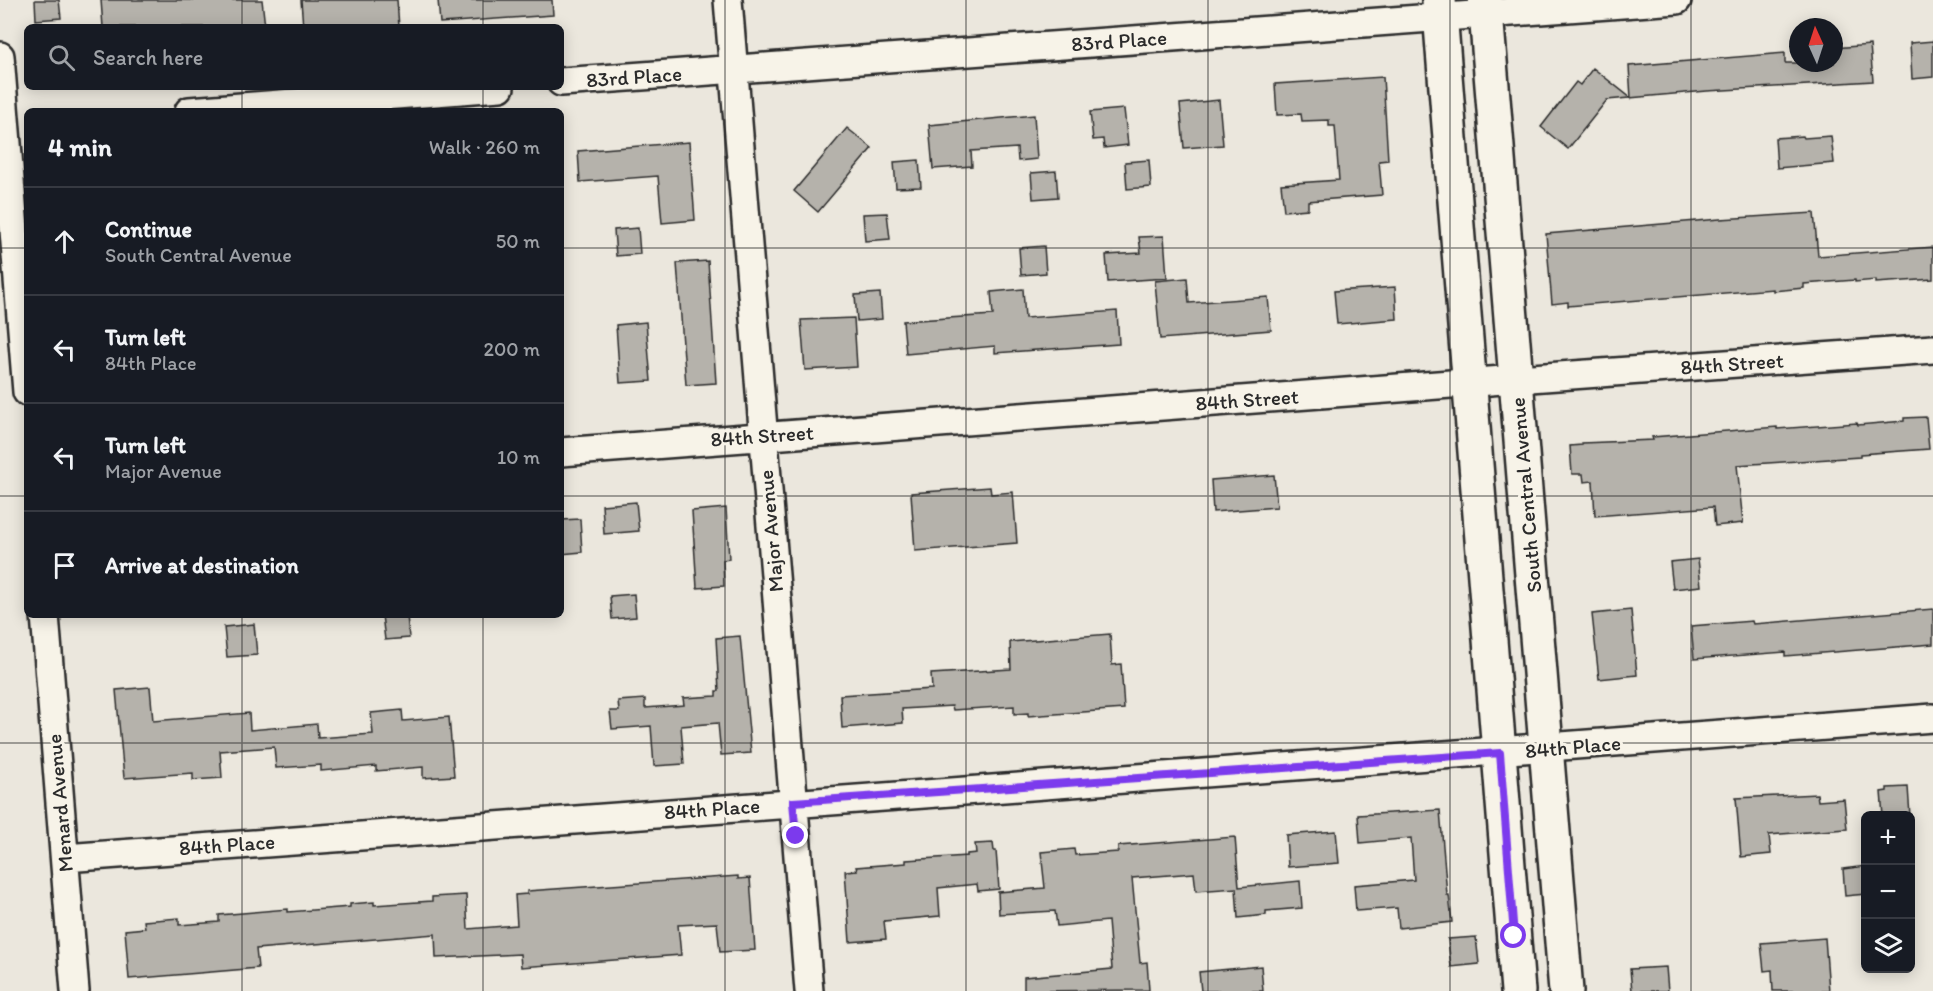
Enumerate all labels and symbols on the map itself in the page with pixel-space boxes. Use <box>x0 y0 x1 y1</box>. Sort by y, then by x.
north arrow <box>1789 18 1843 72</box>
street label: 83rd Place <box>1070 25 1168 56</box>
street label: 83rd Place <box>585 61 683 92</box>
street label: 84th Street <box>1680 347 1785 380</box>
street label: 84th Street <box>1195 383 1300 416</box>
street label: South Central Avenue <box>1505 396 1546 594</box>
street label: 84th Street <box>710 419 815 452</box>
street label: Major Avenue <box>753 469 788 593</box>
street label: 84th Place <box>1524 730 1622 763</box>
street label: Menard Avenue <box>41 733 78 873</box>
street label: 84th Place <box>663 793 761 824</box>
route end <box>782 822 808 848</box>
street label: 84th Place <box>178 829 276 860</box>
route start <box>1500 922 1526 948</box>

